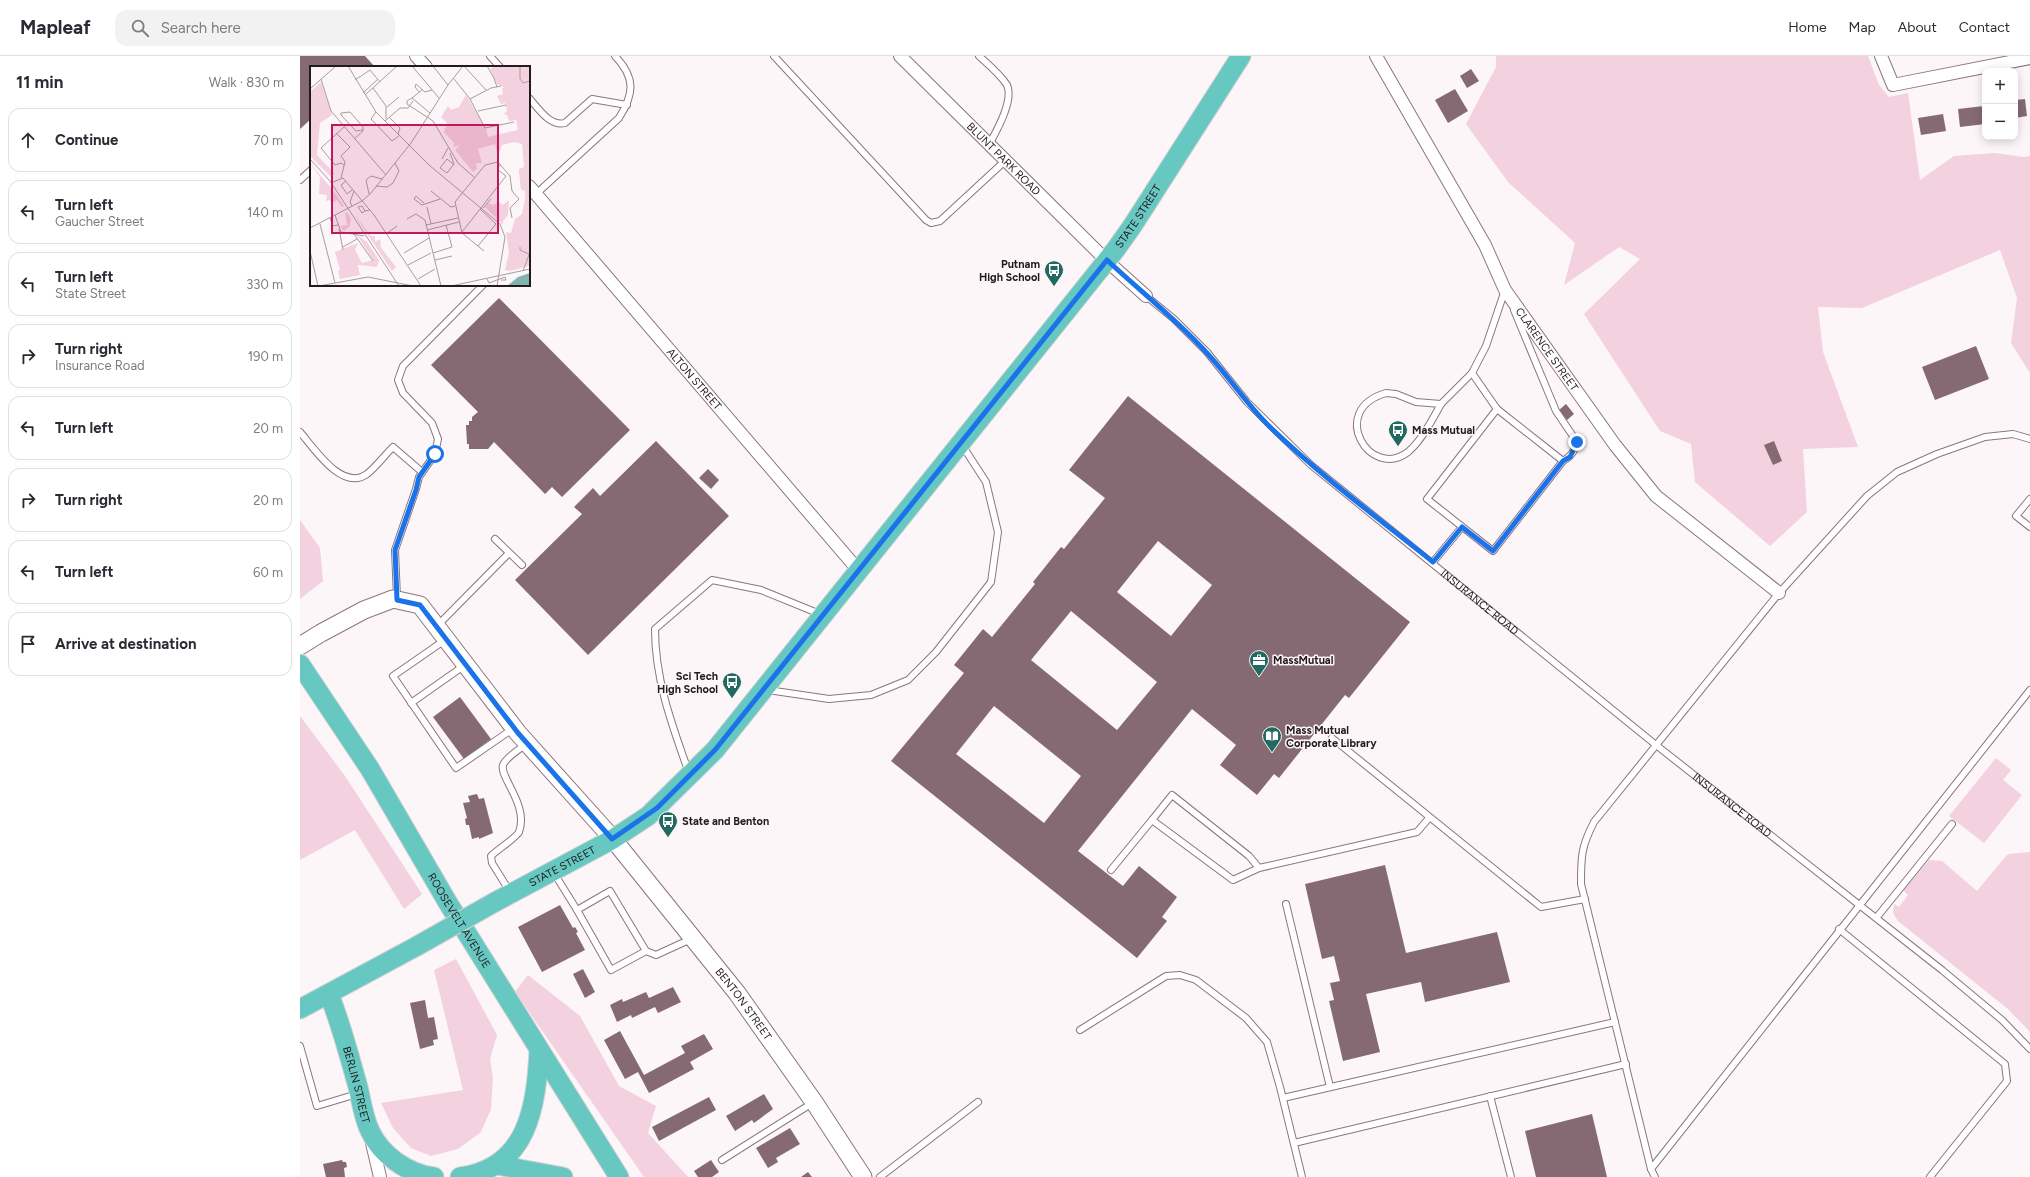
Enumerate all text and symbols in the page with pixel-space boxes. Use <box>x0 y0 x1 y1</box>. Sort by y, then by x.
search box <box>115 10 395 46</box>
text: Mapleaf <box>20 16 91 39</box>
icon: search <box>129 17 151 39</box>
text: Search here <box>161 19 241 37</box>
text: Home <box>1788 19 1827 36</box>
text: Map <box>1849 19 1876 36</box>
text: About <box>1898 19 1937 36</box>
text: Contact <box>1959 19 2010 36</box>
inset map <box>310 66 530 286</box>
map controls <box>1982 68 2018 140</box>
button: + <box>1982 68 2018 104</box>
text: 11 min <box>16 72 63 92</box>
text: Walk · 830 m <box>209 75 284 90</box>
button: − <box>1982 104 2018 140</box>
street label: BLUNT PARK ROAD <box>964 120 1043 199</box>
icon: ahead <box>17 129 39 151</box>
text: Continue <box>55 131 118 149</box>
text: 70 m <box>253 133 283 148</box>
street label: STATE STREET <box>1113 182 1164 251</box>
text: Turn left <box>55 196 113 214</box>
icon: left <box>17 201 39 223</box>
text: 140 m <box>247 205 283 220</box>
text: Gaucher Street <box>55 214 144 229</box>
place label: Putnam High School <box>979 258 1040 284</box>
bus stop icon: Putnam High School <box>1043 259 1065 287</box>
text: Turn left <box>55 268 113 286</box>
icon: left <box>17 273 39 295</box>
text: 330 m <box>246 277 283 292</box>
text: State Street <box>55 286 126 301</box>
street label: CLARENCE STREET <box>1513 305 1581 394</box>
text: Turn right <box>55 340 123 358</box>
icon: right <box>17 345 39 367</box>
street label: ALTON STREET <box>664 346 724 413</box>
text: 190 m <box>248 349 283 364</box>
text: Insurance Road <box>55 358 145 373</box>
icon: left <box>17 417 39 439</box>
text: Turn left <box>55 419 113 437</box>
bus stop icon: Mass Mutual <box>1387 419 1409 447</box>
text: 20 m <box>253 421 283 436</box>
place label: Mass Mutual <box>1412 424 1475 437</box>
route end <box>1568 433 1586 451</box>
route start <box>426 445 444 463</box>
icon: right <box>17 489 39 511</box>
text: Turn right <box>55 491 123 509</box>
text: 20 m <box>253 493 283 508</box>
icon: left <box>17 561 39 583</box>
text: Turn left <box>55 563 113 581</box>
text: 60 m <box>253 565 283 580</box>
street label: INSURANCE ROAD <box>1438 567 1521 638</box>
icon: arrive <box>17 633 39 655</box>
text: Arrive at destination <box>55 635 196 653</box>
office icon: MassMutual <box>1248 649 1270 677</box>
place label: MassMutual <box>1273 654 1334 667</box>
place label: Sci Tech High School <box>657 670 718 696</box>
bus stop icon: Sci Tech High School <box>721 671 743 699</box>
place label: Mass Mutual Corporate Library <box>1286 724 1377 750</box>
library icon: Mass Mutual Corporate Library <box>1261 725 1283 753</box>
street label: INSURANCE ROAD <box>1690 770 1774 841</box>
bus stop icon: State and Benton <box>657 810 679 838</box>
place label: State and Benton <box>682 815 769 828</box>
street label: STATE STREET <box>527 844 598 890</box>
street label: ROOSEVELT AVENUE <box>425 871 493 971</box>
street label: BENTON STREET <box>712 965 774 1043</box>
street label: BERLIN STREET <box>340 1045 372 1125</box>

